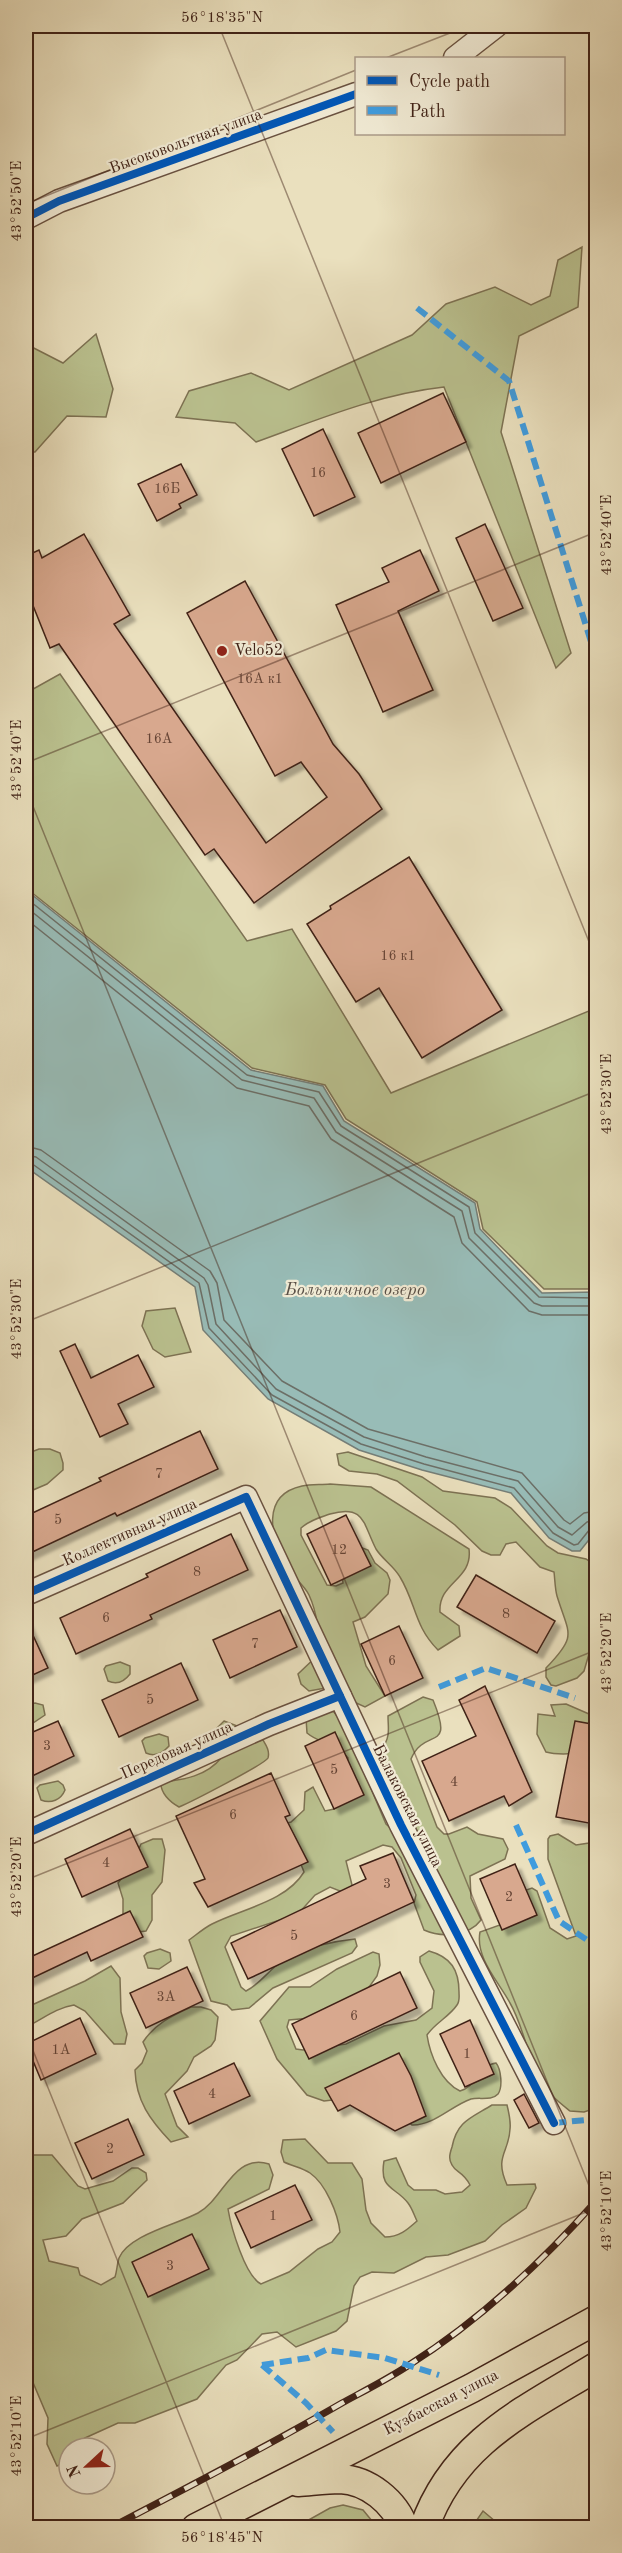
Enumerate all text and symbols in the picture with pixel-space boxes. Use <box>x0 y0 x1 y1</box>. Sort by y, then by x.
text: 56°18'35"N <box>181 11 263 26</box>
legend <box>355 57 565 135</box>
text: Cycle path <box>409 73 490 91</box>
text: Path <box>409 103 446 121</box>
street label: Высоковольтная улица <box>107 107 265 177</box>
text: 43°52'50"E <box>10 161 25 241</box>
house number: 16 <box>310 466 326 480</box>
house number: 16Б <box>154 482 180 496</box>
text: 43°52'40"E <box>600 495 615 575</box>
place label: Velo52 <box>234 643 283 659</box>
marker: Velo52 <box>215 644 229 658</box>
house number: 16А к1 <box>237 672 283 686</box>
text: 43°52'40"E <box>10 720 25 800</box>
house number: 16А <box>146 732 173 746</box>
house number: 16 к1 <box>380 949 416 963</box>
text: 43°52'30"E <box>600 1054 615 1134</box>
text: 43°52'30"E <box>10 1279 25 1359</box>
water label: Больничное озеро <box>284 1281 425 1299</box>
house number: 7 <box>155 1467 163 1481</box>
street label: Коллективная улица <box>60 1496 200 1570</box>
house number: 5 <box>54 1513 62 1527</box>
house number: 12 <box>331 1543 347 1557</box>
house number: 8 <box>193 1565 201 1579</box>
house number: 8 <box>502 1607 510 1621</box>
house number: 6 <box>102 1611 110 1625</box>
text: 43°52'20"E <box>600 1613 615 1693</box>
house number: 7 <box>251 1637 259 1651</box>
house number: 6 <box>388 1654 396 1668</box>
house number: 5 <box>146 1693 154 1707</box>
street label: Передовая улица <box>119 1719 235 1783</box>
house number: 3 <box>43 1739 51 1753</box>
street label: Балаковская улица <box>369 1742 445 1870</box>
house number: 5 <box>330 1763 338 1777</box>
house number: 4 <box>450 1775 458 1789</box>
house number: 6 <box>229 1808 237 1822</box>
text: 43°52'20"E <box>10 1837 25 1917</box>
house number: 4 <box>102 1856 110 1870</box>
house number: 3 <box>383 1877 391 1891</box>
house number: 2 <box>505 1890 513 1904</box>
house number: 5 <box>290 1929 298 1943</box>
house number: 3А <box>157 1990 176 2004</box>
house number: 6 <box>350 2009 358 2023</box>
house number: 1А <box>52 2043 71 2057</box>
house number: 1 <box>463 2047 471 2061</box>
house number: 4 <box>208 2087 216 2101</box>
house number: 2 <box>106 2142 114 2156</box>
text: 43°52'10"E <box>600 2171 615 2251</box>
house number: 1 <box>269 2209 277 2223</box>
house number: 3 <box>166 2259 174 2273</box>
street label: Кузбасская улица <box>381 2367 501 2439</box>
text: 43°52'10"E <box>10 2396 25 2476</box>
north arrow <box>57 2436 117 2496</box>
text: N <box>65 2461 85 2480</box>
text: 56°18'45"N <box>181 2531 263 2546</box>

